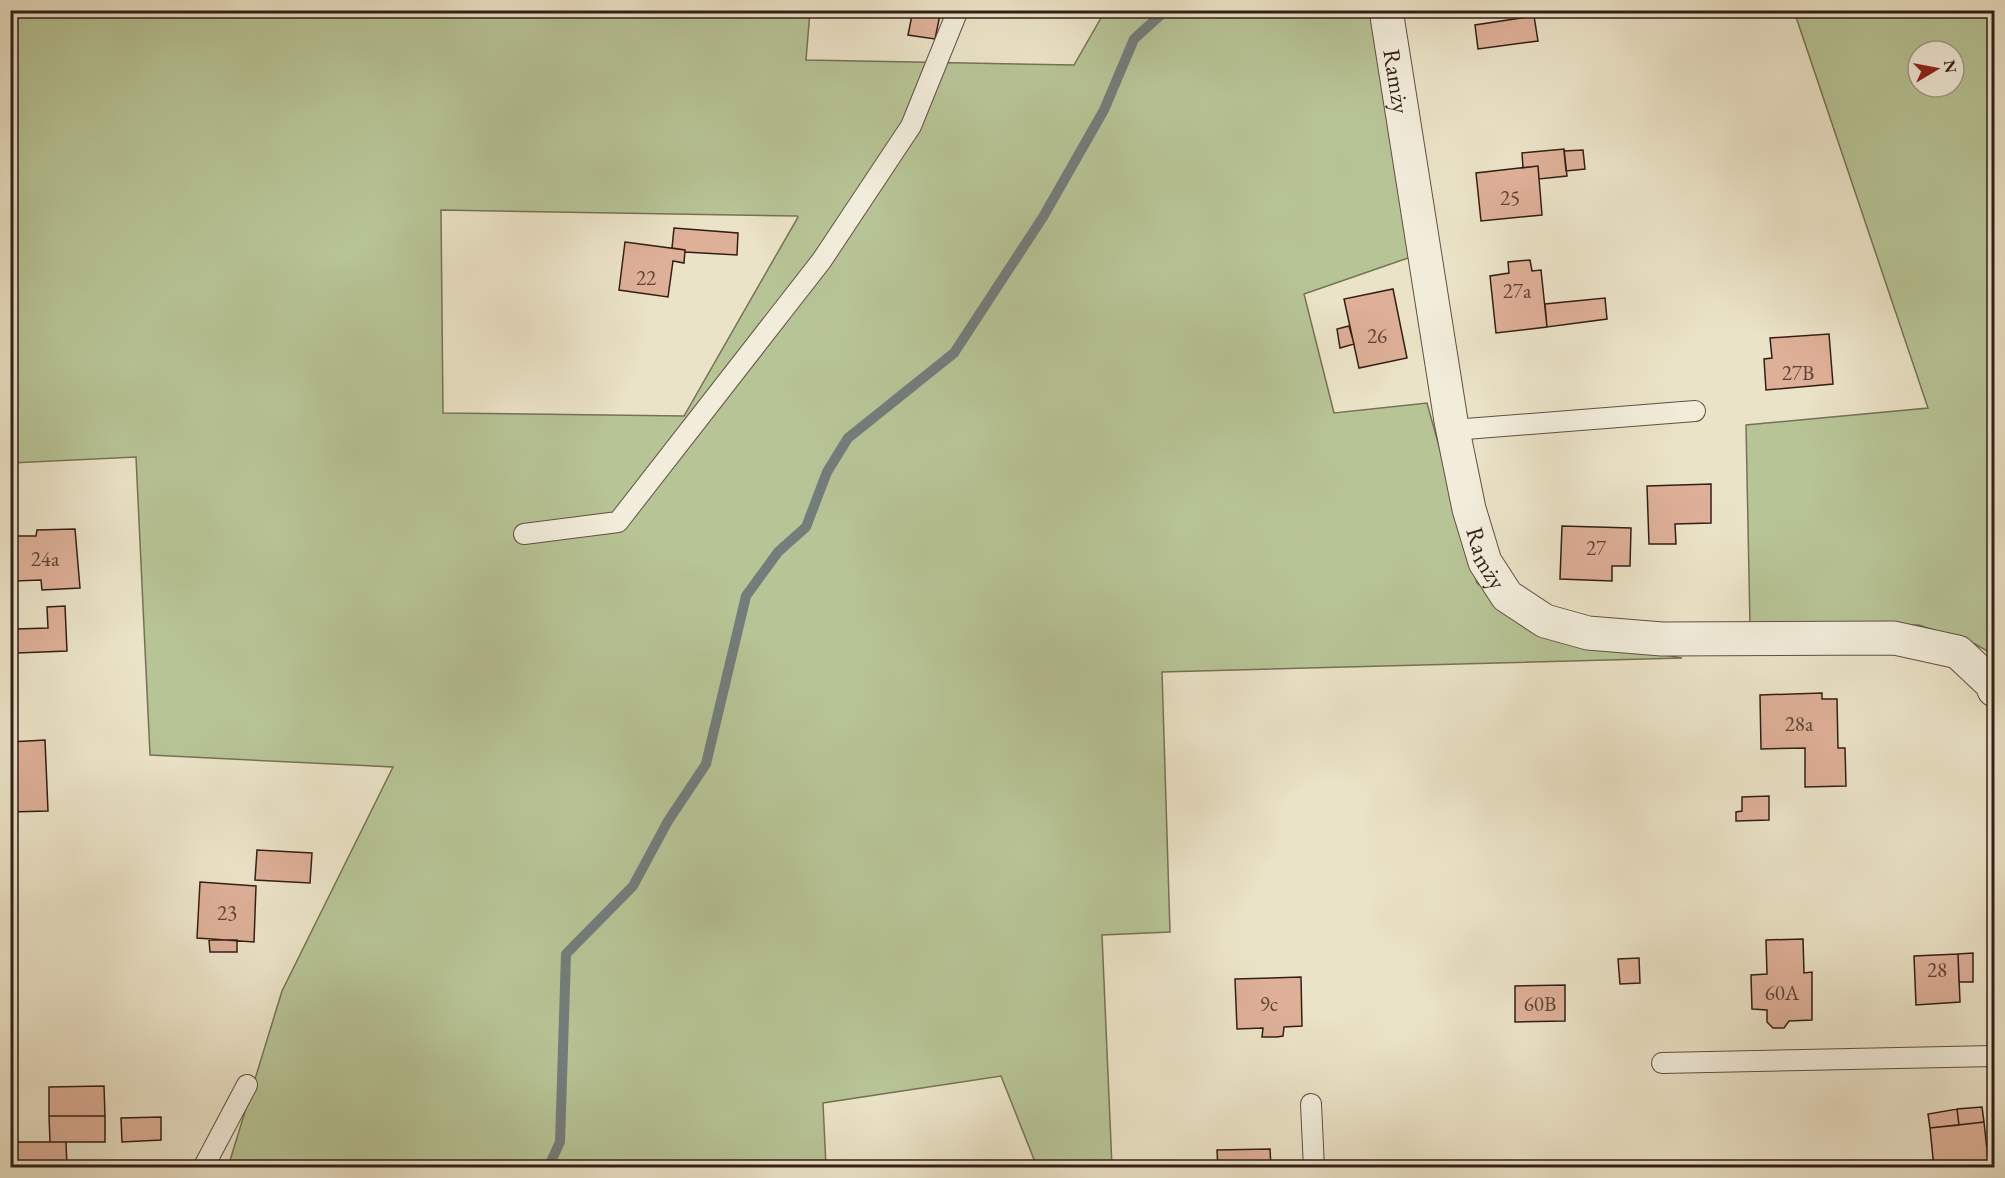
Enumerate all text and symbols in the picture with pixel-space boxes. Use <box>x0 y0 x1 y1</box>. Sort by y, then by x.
north arrow <box>1906 39 1966 99</box>
street label: Ramży <box>1377 47 1418 116</box>
text: N <box>1939 58 1962 75</box>
house number: 25 <box>1500 184 1520 211</box>
house number: 22 <box>636 264 656 291</box>
house number: 27a <box>1503 277 1532 304</box>
house number: 26 <box>1367 322 1387 349</box>
house number: 27B <box>1782 359 1814 386</box>
street label: Ramży <box>1460 523 1514 595</box>
house number: 27 <box>1586 534 1607 561</box>
house number: 24a <box>31 545 60 572</box>
house number: 28a <box>1785 710 1814 737</box>
house number: 23 <box>217 899 237 926</box>
house number: 28 <box>1927 956 1947 983</box>
house number: 60A <box>1765 979 1800 1006</box>
house number: 9c <box>1260 990 1278 1017</box>
house number: 60B <box>1524 990 1556 1017</box>

